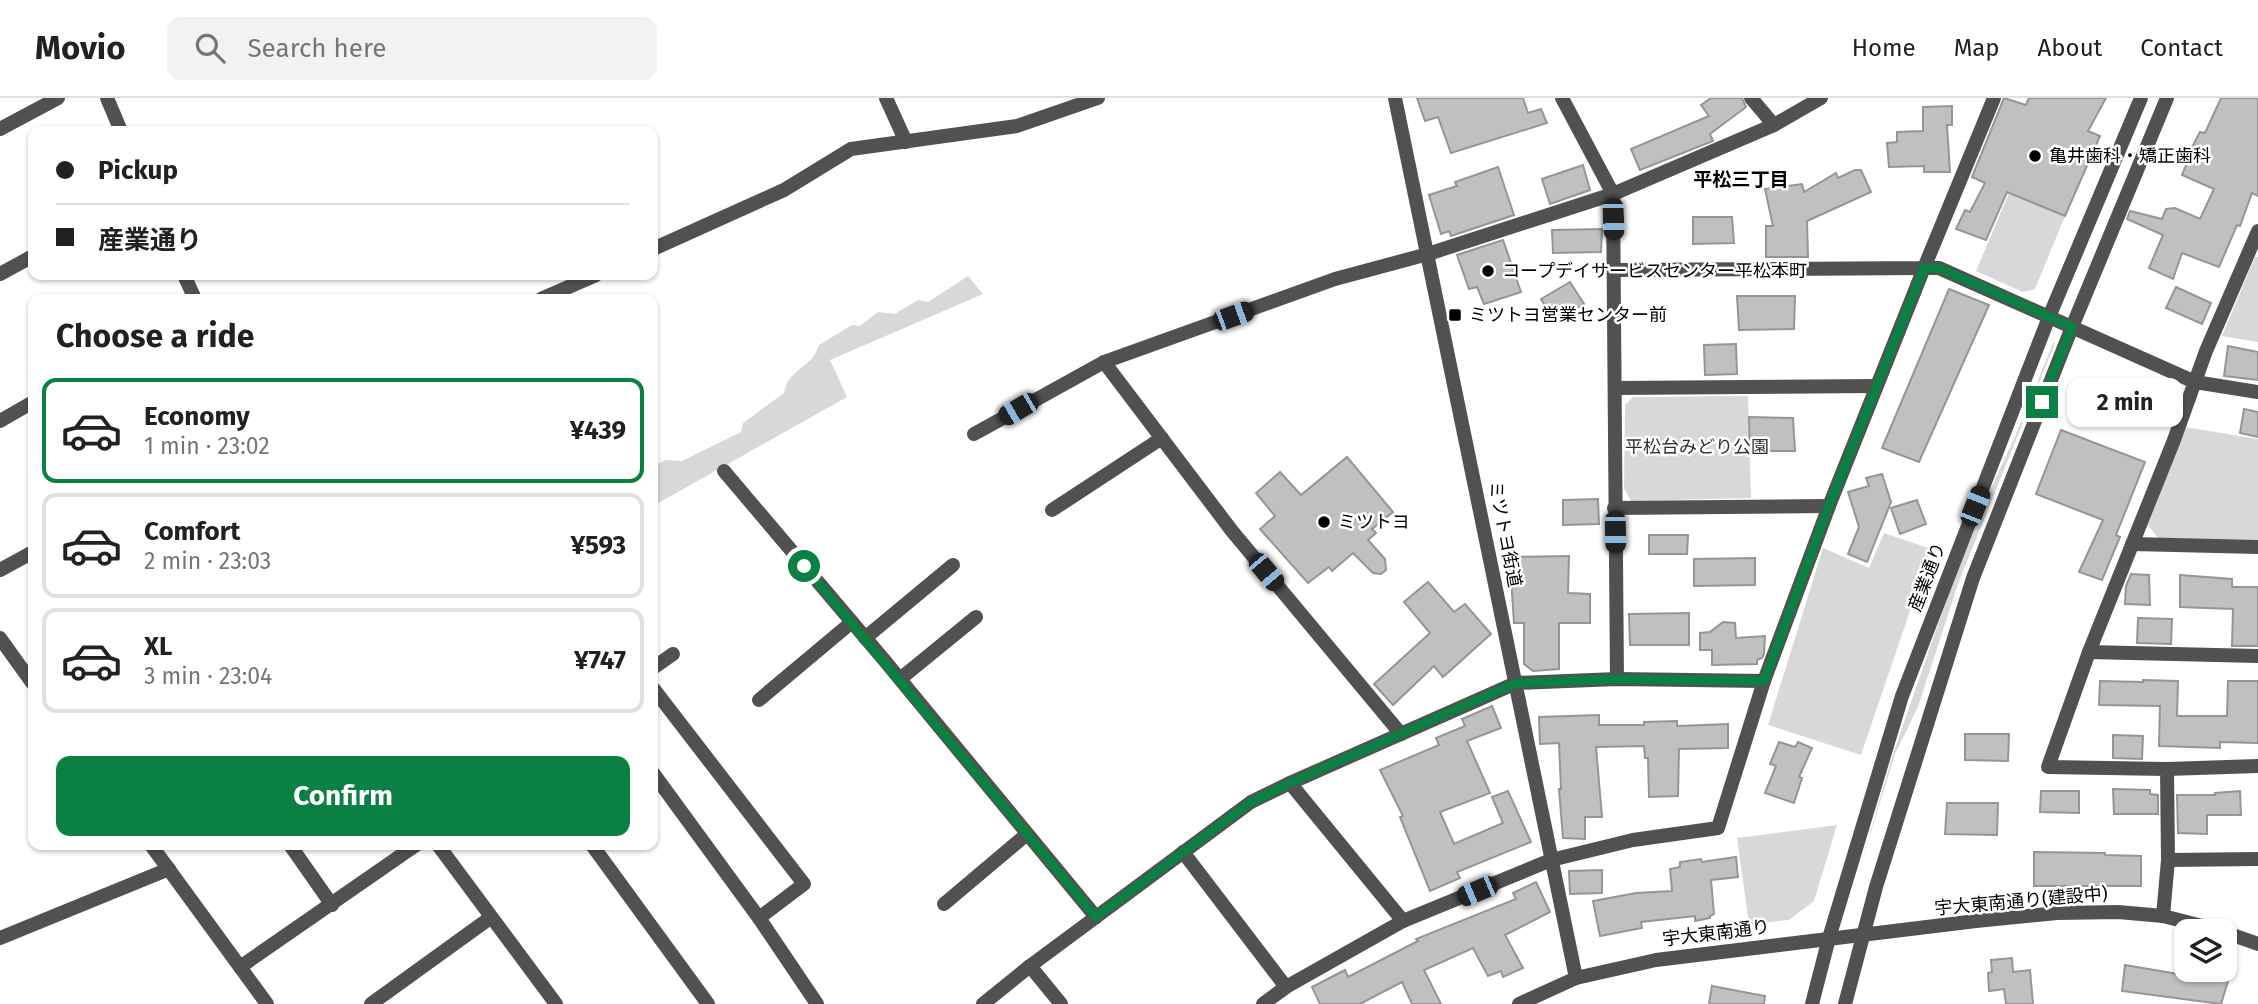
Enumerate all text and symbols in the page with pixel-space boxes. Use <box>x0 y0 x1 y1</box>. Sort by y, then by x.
search box <box>167 17 657 80</box>
text: Movio <box>35 28 125 68</box>
icon: search <box>191 29 229 67</box>
text: Search here <box>247 33 386 64</box>
text: Home <box>1852 34 1916 62</box>
text: Map <box>1954 34 2000 62</box>
text: About <box>2038 34 2102 62</box>
text: Contact <box>2140 34 2223 62</box>
place label: 亀井歯科・矯正歯科 <box>2049 145 2211 167</box>
marker: 亀井歯科・矯正歯科 <box>2027 148 2043 164</box>
text: Pickup <box>98 155 178 186</box>
district label: 平松三丁目 <box>1693 168 1789 191</box>
car <box>1602 198 1625 240</box>
text: 産業通り <box>98 225 202 256</box>
place label: コープデイサービスセンター平松本町 <box>1502 260 1807 282</box>
marker: コープデイサービスセンター平松本町 <box>1480 263 1496 279</box>
car <box>1210 299 1257 333</box>
place label: ミツトヨ営業センター前 <box>1469 304 1667 326</box>
marker: ミツトヨ営業センター前 <box>1447 307 1463 323</box>
text: Choose a ride <box>56 317 254 355</box>
callout: 2 min <box>2066 378 2182 426</box>
route end <box>2026 386 2058 418</box>
text: 2 min <box>2097 388 2153 416</box>
car <box>995 389 1042 429</box>
icon: car <box>60 399 123 462</box>
text: Economy <box>144 401 250 432</box>
text: ¥439 <box>570 415 626 446</box>
text: 1 min · 23:02 <box>144 432 270 460</box>
park label: 平松台みどり公園 <box>1625 436 1769 458</box>
street label: ミツトヨ街道 <box>1484 479 1526 589</box>
car <box>1958 483 1993 529</box>
place label: ミツトヨ <box>1338 511 1410 533</box>
car <box>1605 511 1626 553</box>
icon: car <box>60 514 123 577</box>
marker: ミツトヨ <box>1316 514 1332 530</box>
text: Comfort <box>144 516 240 547</box>
text: ¥593 <box>570 530 626 561</box>
street label: 産業通り <box>1904 539 1950 615</box>
text: 2 min · 23:03 <box>144 547 271 575</box>
car <box>1245 549 1288 595</box>
route start <box>788 550 820 582</box>
icon: car <box>60 629 123 692</box>
text: XL <box>144 631 172 662</box>
text: ¥747 <box>574 645 626 676</box>
text: 3 min · 23:04 <box>144 662 272 690</box>
button: Confirm <box>56 756 630 836</box>
car <box>1454 873 1501 909</box>
street label: 宇大東南通り(建設中) <box>1934 882 2109 920</box>
street label: 宇大東南通り <box>1661 916 1771 950</box>
map controls <box>2174 919 2237 982</box>
button: layers <box>2174 919 2237 982</box>

